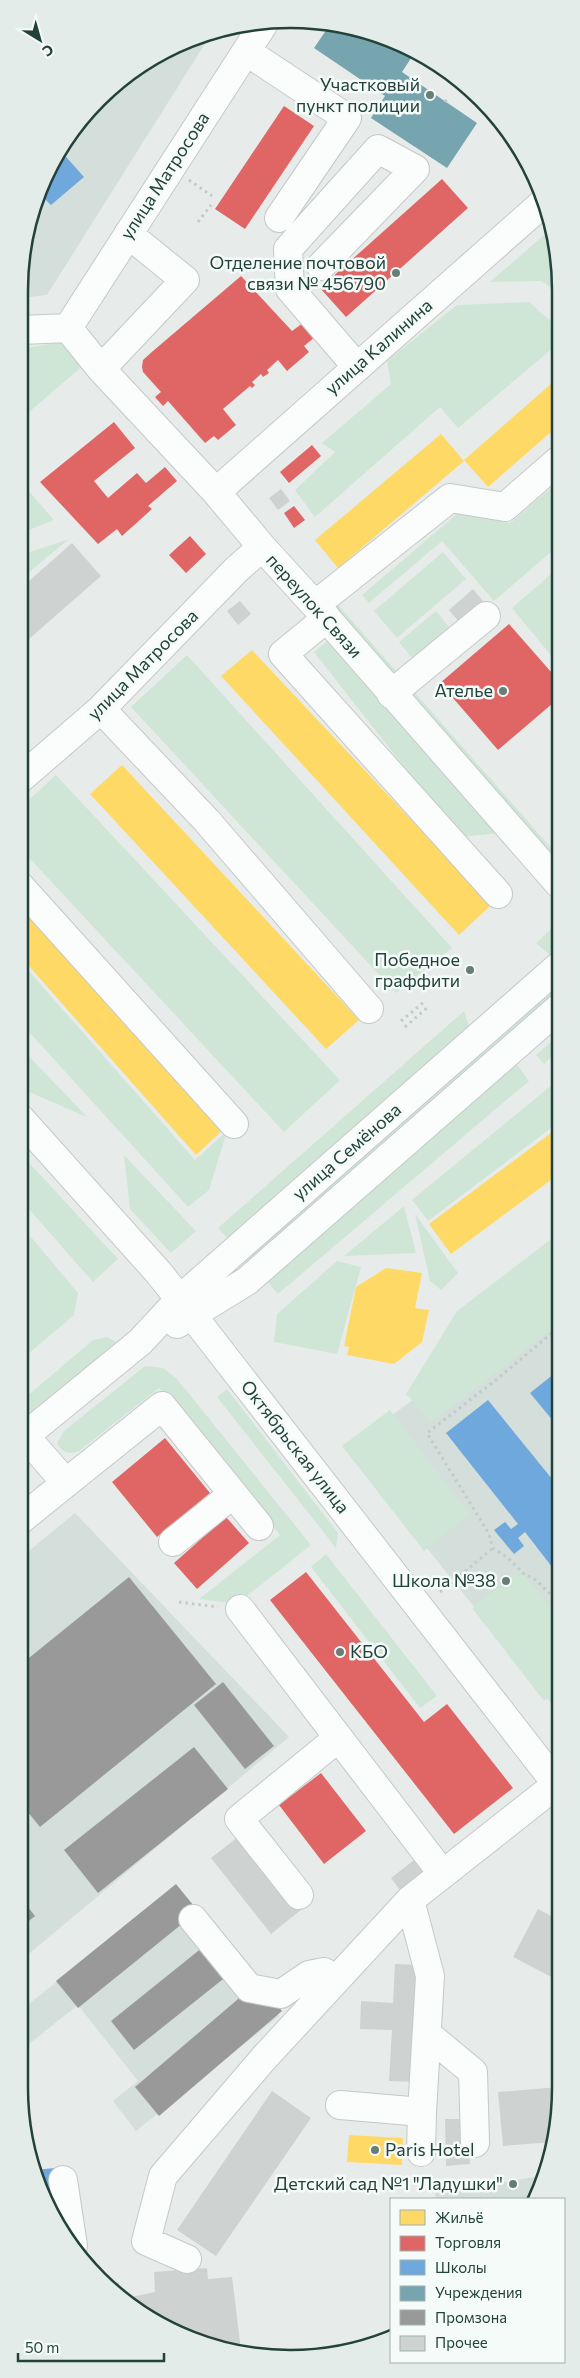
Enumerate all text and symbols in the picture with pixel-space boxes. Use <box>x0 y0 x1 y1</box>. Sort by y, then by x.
north arrow <box>15 15 65 65</box>
text: С <box>39 41 57 60</box>
place label: Участковый пункт полиции <box>296 73 420 116</box>
marker: Участковый пункт полиции <box>424 89 436 101</box>
street label: улица Матросова <box>115 108 214 243</box>
place label: Отделение почтовой связи № 456790 <box>209 251 386 294</box>
marker: Отделение почтовой связи № 456790 <box>390 267 402 279</box>
street label: улица Калинина <box>320 294 436 399</box>
street label: переулок Связи <box>262 549 367 662</box>
street label: улица Матросова <box>82 604 202 724</box>
place label: Ателье <box>435 679 493 701</box>
marker: Ателье <box>497 685 509 697</box>
place label: Победное граффити <box>374 948 460 991</box>
marker: Победное граффити <box>464 964 476 976</box>
street label: улица Семёнова <box>288 1098 405 1204</box>
street label: Октябрьская улица <box>237 1375 355 1517</box>
place label: Школа №38 <box>392 1569 496 1591</box>
marker: Школа №38 <box>500 1575 512 1587</box>
place label: КБО <box>350 1640 388 1662</box>
marker: КБО <box>334 1646 346 1658</box>
place label: Paris Hotel <box>385 2138 475 2160</box>
marker: Paris Hotel <box>369 2144 381 2156</box>
place label: Детский сад №1 "Ладушки" <box>274 2172 503 2194</box>
marker: Детский сад №1 "Ладушки" <box>507 2178 519 2190</box>
legend <box>390 2198 565 2363</box>
text: Жильё <box>435 2208 483 2226</box>
text: Торговля <box>435 2233 501 2251</box>
text: Школы <box>435 2258 487 2276</box>
text: Учреждения <box>435 2283 522 2301</box>
text: Промзона <box>435 2308 507 2326</box>
scale bar <box>18 2330 164 2362</box>
text: Прочее <box>435 2333 488 2351</box>
text: 50 m <box>25 2338 59 2356</box>

